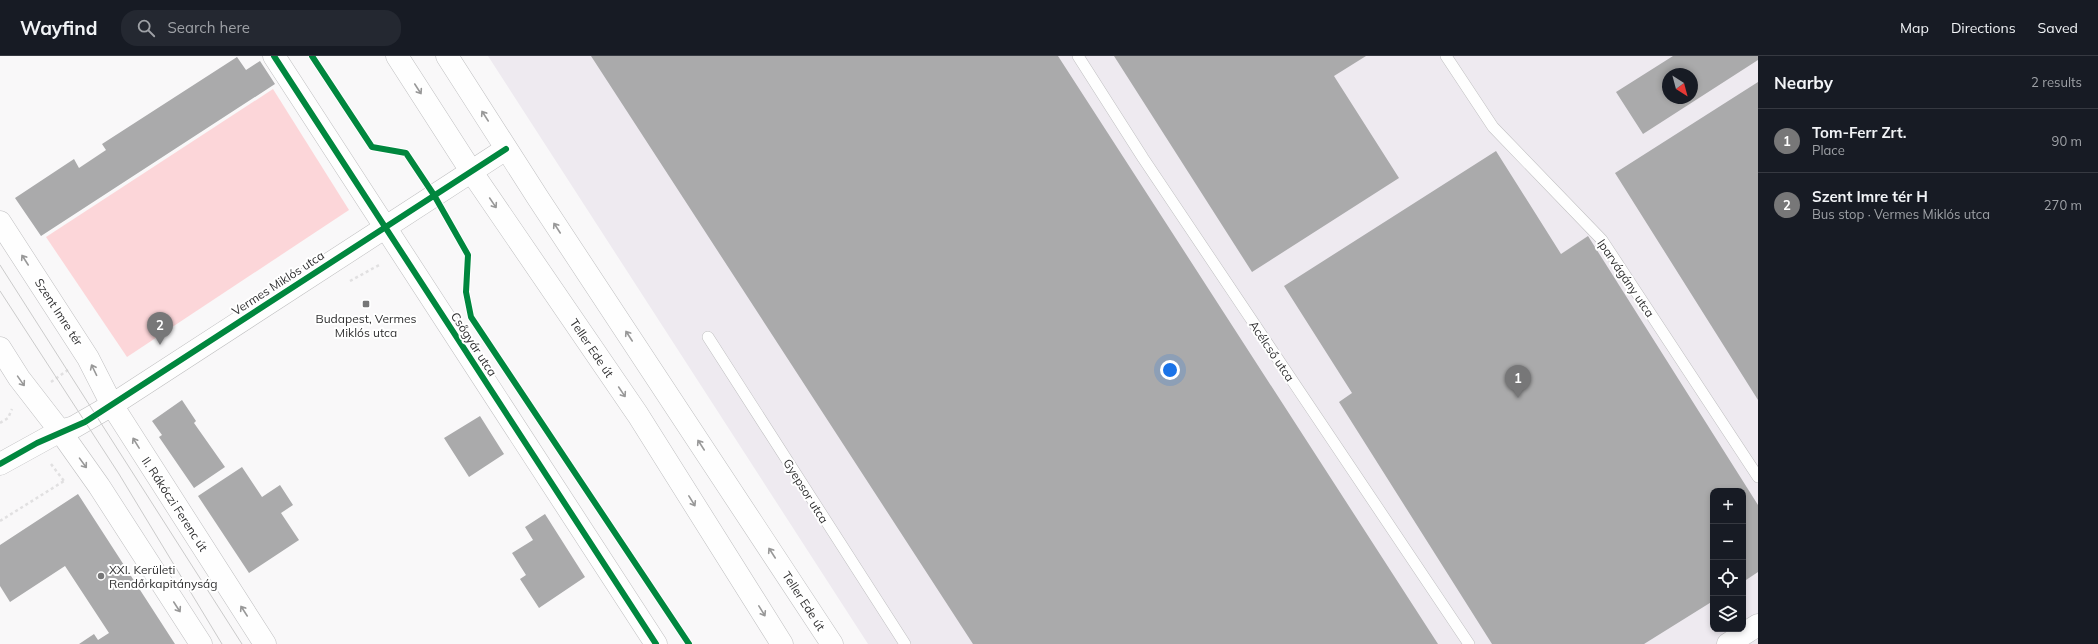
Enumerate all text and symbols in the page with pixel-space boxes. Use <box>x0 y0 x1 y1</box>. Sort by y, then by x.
search box <box>121 10 401 46</box>
text: Wayfind <box>20 16 97 40</box>
icon: search <box>135 17 157 39</box>
text: Search here <box>167 18 250 37</box>
text: Map <box>1900 19 1929 37</box>
text: Directions <box>1951 19 2016 37</box>
text: Saved <box>2038 19 2078 37</box>
north arrow <box>1662 68 1698 104</box>
text: Nearby <box>1774 72 1833 93</box>
text: 2 results <box>2031 74 2082 90</box>
one-way arrow <box>414 83 422 95</box>
one-way arrow <box>481 111 489 122</box>
text: Tom-Ferr Zrt. <box>1812 123 1907 142</box>
text: 1 <box>1783 133 1791 149</box>
text: 90 m <box>2052 133 2082 149</box>
text: Place <box>1812 142 1845 158</box>
text: Szent Imre tér H <box>1812 187 1928 206</box>
text: 2 <box>1783 197 1791 213</box>
text: 270 m <box>2044 197 2082 213</box>
one-way arrow <box>489 198 497 209</box>
text: Bus stop · Vermes Miklós utca <box>1812 206 1990 222</box>
one-way arrow <box>553 222 561 233</box>
street label: Iparvágány utca <box>1594 236 1658 320</box>
street label: Vermes Miklós utca <box>229 248 327 318</box>
one-way arrow <box>21 255 29 266</box>
street label: Szent Imre tér <box>32 276 87 349</box>
marker: Budapest, Vermes Miklós utca <box>361 299 371 309</box>
street label: Csőgyár utca <box>448 309 500 379</box>
place label: Budapest, Vermes Miklós utca <box>316 311 416 340</box>
pin: 2 <box>147 312 173 345</box>
street label: Teller Ede út <box>567 316 617 380</box>
street label: Acélcső utca <box>1246 318 1298 384</box>
one-way arrow <box>625 331 633 342</box>
your location <box>1160 360 1180 380</box>
one-way arrow <box>90 364 97 376</box>
pin: 1 <box>1505 365 1531 398</box>
one-way arrow <box>17 375 25 386</box>
one-way arrow <box>618 386 626 397</box>
one-way arrow <box>131 437 139 449</box>
one-way arrow <box>696 439 705 450</box>
street label: II. Rákóczi Ferenc út <box>139 454 211 554</box>
street label: Gyepsor utca <box>780 456 832 526</box>
one-way arrow <box>78 457 87 468</box>
map controls <box>1710 488 1746 632</box>
button: + <box>1710 488 1746 524</box>
one-way arrow <box>688 495 696 506</box>
button: − <box>1710 524 1746 560</box>
one-way arrow <box>768 548 776 559</box>
button: locate <box>1710 560 1746 596</box>
place label: XXI. Kerületi Rendőrkapitányság <box>109 562 218 591</box>
street label: Teller Ede út <box>779 569 829 633</box>
marker: XXI. Kerületi Rendőrkapitányság <box>96 571 106 581</box>
button: layers <box>1710 596 1746 632</box>
one-way arrow <box>173 601 181 612</box>
one-way arrow <box>239 605 247 617</box>
one-way arrow <box>758 605 766 617</box>

